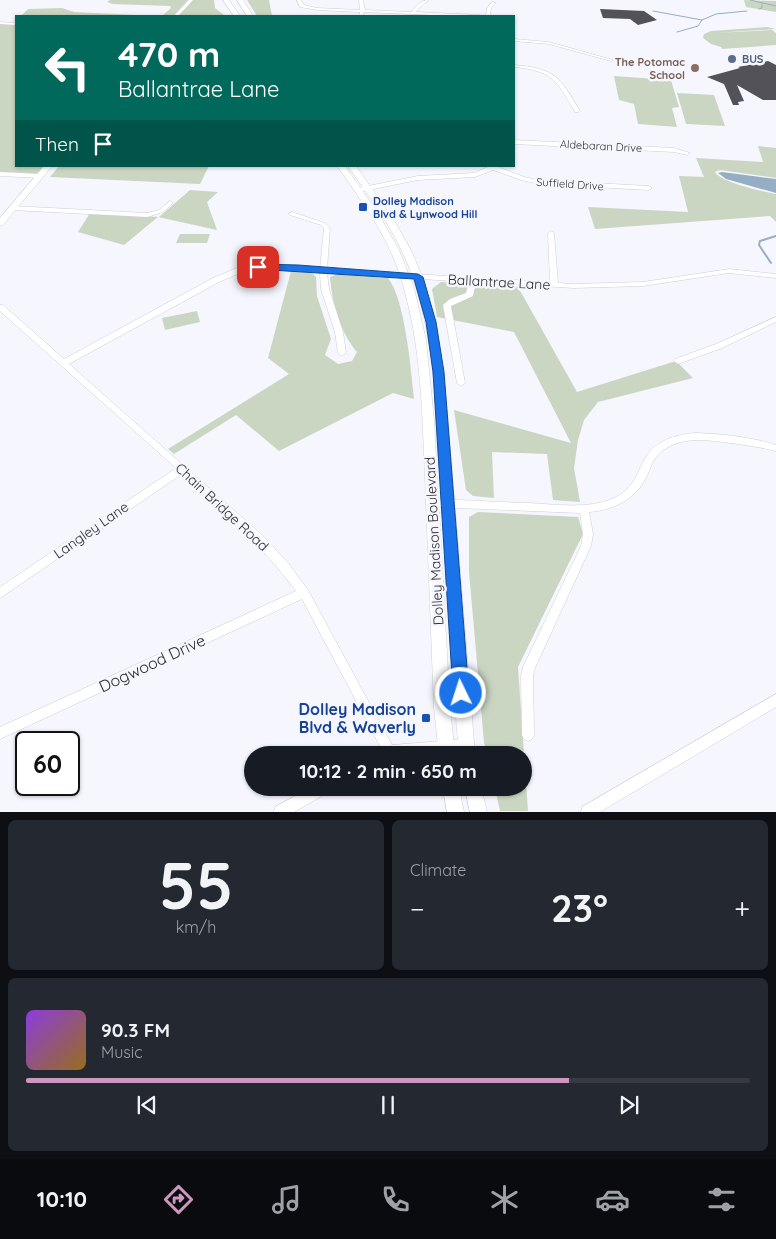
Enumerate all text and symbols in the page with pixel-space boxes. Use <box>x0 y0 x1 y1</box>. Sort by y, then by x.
text: 470 m <box>118 32 220 76</box>
icon: left <box>35 35 100 100</box>
place label: BUS <box>742 52 764 66</box>
marker: BUS <box>726 53 738 65</box>
place label: The Potomac School <box>615 55 685 82</box>
marker: The Potomac School <box>689 62 701 74</box>
text: Ballantrae Lane <box>118 75 279 103</box>
icon: arrive <box>89 130 117 158</box>
text: Then <box>35 132 79 156</box>
street label: Aldebaran Drive <box>560 137 642 155</box>
street label: Suffield Drive <box>536 175 604 193</box>
place label: Dolley Madison Blvd & Lynwood Hill <box>373 194 477 221</box>
marker: Dolley Madison Blvd & Lynwood Hill <box>357 201 369 213</box>
pin <box>237 246 279 288</box>
icon: arrive <box>244 253 272 281</box>
street label: Ballantrae Lane <box>447 270 551 294</box>
street label: Dolley Madison Boulevard <box>421 456 447 626</box>
street label: Chain Bridge Road <box>171 459 273 555</box>
street label: Langley Lane <box>50 498 132 562</box>
street label: Dogwood Drive <box>96 630 208 696</box>
position arrow <box>434 666 486 718</box>
place label: Dolley Madison Blvd & Waverly <box>299 699 416 737</box>
marker: Dolley Madison Blvd & Waverly <box>420 712 432 724</box>
speed limit sign: 60 <box>15 731 80 796</box>
text: 10:12 · 2 min · 650 m <box>299 759 477 783</box>
text: 55 <box>159 844 233 925</box>
text: Climate <box>410 860 466 880</box>
text: 23° <box>551 884 608 932</box>
text: − <box>410 891 425 926</box>
text: + <box>734 891 750 926</box>
text: km/h <box>176 917 216 937</box>
text: 90.3 FM <box>101 1018 170 1042</box>
text: Music <box>101 1042 143 1062</box>
icon: previous <box>133 1091 161 1119</box>
icon: pause <box>374 1091 402 1119</box>
icon: next <box>615 1091 643 1119</box>
icon: directions <box>161 1182 196 1217</box>
icon: music <box>269 1182 304 1217</box>
icon: phone <box>378 1182 413 1217</box>
icon: climate <box>487 1182 522 1217</box>
icon: car <box>595 1182 630 1217</box>
icon: filters <box>704 1182 739 1217</box>
text: 10:10 <box>37 1185 87 1213</box>

